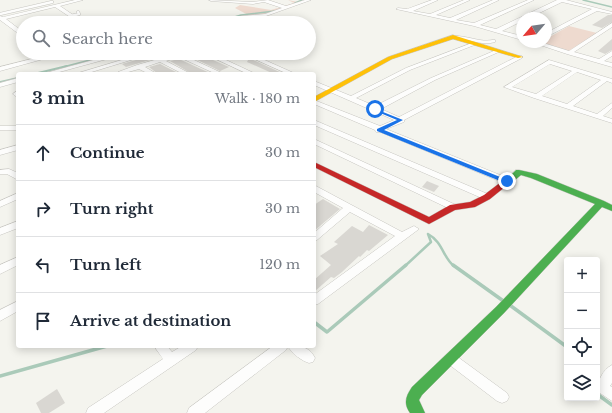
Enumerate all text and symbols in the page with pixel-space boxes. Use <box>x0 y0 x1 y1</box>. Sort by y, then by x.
north arrow <box>516 12 552 48</box>
search box <box>16 16 316 60</box>
icon: search <box>30 27 52 49</box>
text: Search here <box>62 29 153 48</box>
text: 3 min <box>32 88 85 109</box>
text: Walk · 180 m <box>215 90 300 107</box>
route start <box>366 100 384 118</box>
icon: ahead <box>32 142 54 164</box>
text: Continue <box>70 143 145 162</box>
text: 30 m <box>265 144 300 161</box>
route end <box>498 172 516 190</box>
icon: right <box>32 198 54 220</box>
text: Turn right <box>70 199 153 218</box>
text: 30 m <box>265 200 300 217</box>
icon: left <box>32 254 54 276</box>
text: Turn left <box>70 255 141 274</box>
text: 120 m <box>259 256 300 273</box>
map controls <box>564 257 600 401</box>
button: + <box>564 257 600 293</box>
button: − <box>564 293 600 329</box>
icon: arrive <box>32 310 54 332</box>
text: Arrive at destination <box>70 311 231 330</box>
button: locate <box>564 329 600 365</box>
button: layers <box>564 365 600 401</box>

